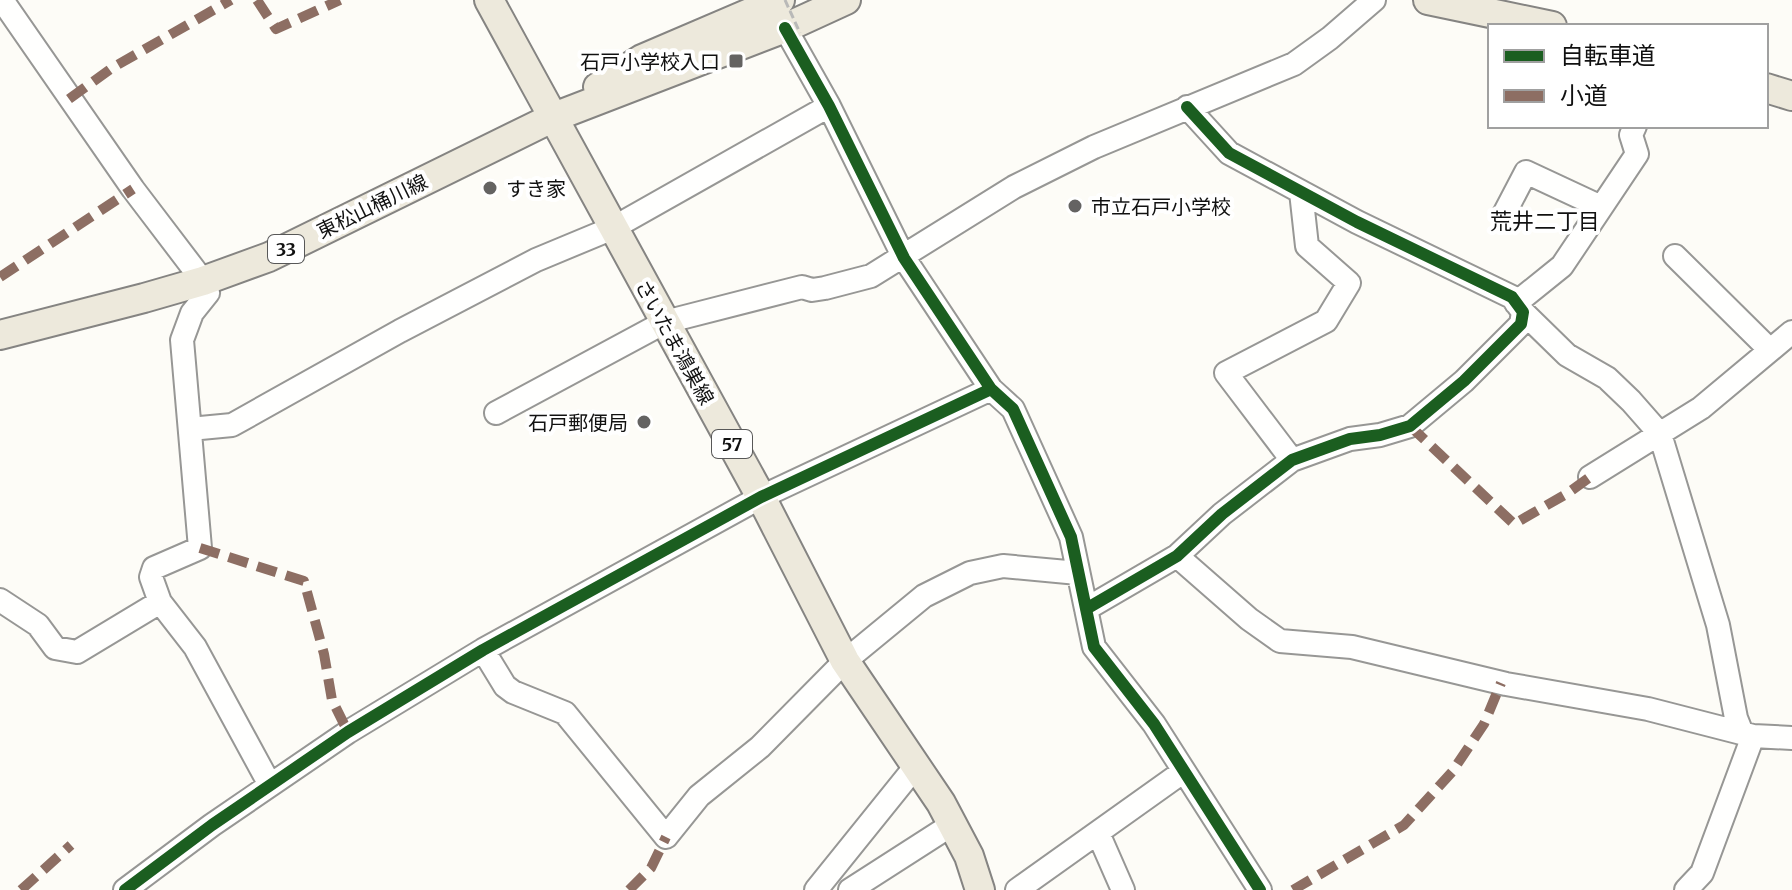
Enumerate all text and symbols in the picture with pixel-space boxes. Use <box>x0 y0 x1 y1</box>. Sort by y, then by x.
legend <box>1488 24 1768 128</box>
text: 自転車道 <box>1560 40 1656 71</box>
place label: 石戸小学校入口 <box>580 49 720 74</box>
marker: 石戸小学校入口 <box>727 52 745 70</box>
text: 小道 <box>1560 80 1608 111</box>
street label: 東松山桶川線 <box>313 168 431 244</box>
place label: すき家 <box>506 176 566 201</box>
marker: すき家 <box>481 179 499 197</box>
place label: 市立石戸小学校 <box>1091 194 1231 219</box>
marker: 市立石戸小学校 <box>1066 197 1084 215</box>
district label: 荒井二丁目 <box>1490 207 1600 235</box>
road number: 33 <box>268 235 304 263</box>
street label: さいたま鴻巣線 <box>630 275 720 409</box>
place label: 石戸郵便局 <box>528 410 628 435</box>
marker: 石戸郵便局 <box>635 413 653 431</box>
road number: 57 <box>712 430 752 458</box>

